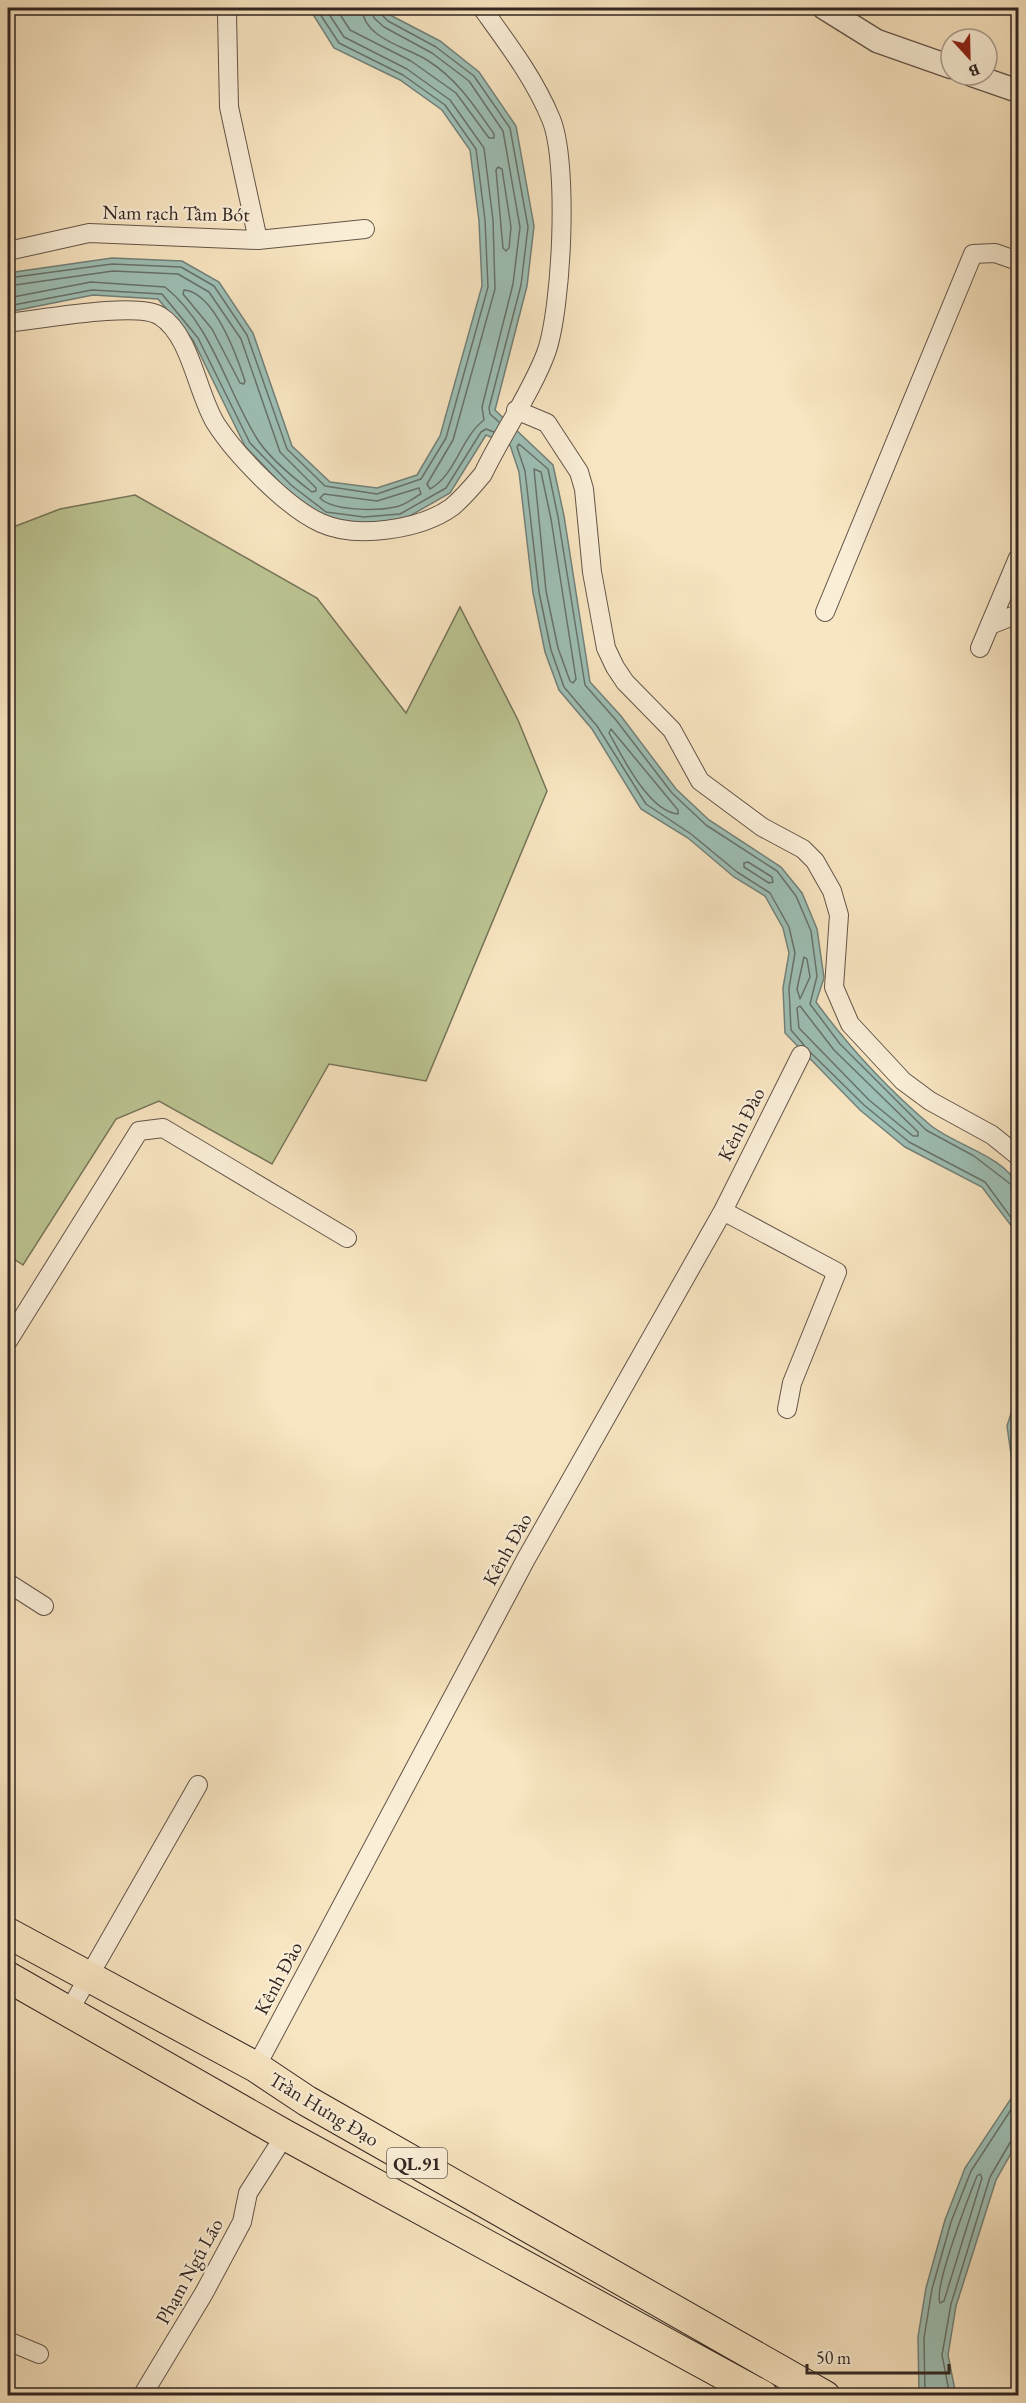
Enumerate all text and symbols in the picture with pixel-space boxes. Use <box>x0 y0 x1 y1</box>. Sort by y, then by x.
north arrow <box>939 27 999 87</box>
text: B <box>966 59 983 82</box>
street label: Nam rạch Tầm Bót <box>102 199 251 227</box>
street label: Kênh Đào <box>711 1083 771 1165</box>
street label: Kênh Đào <box>476 1508 538 1590</box>
street label: Kênh Đào <box>248 1937 308 2019</box>
street label: Trần Hưng Đạo <box>264 2066 384 2152</box>
road number: QL.91 <box>387 2148 447 2178</box>
street label: Phạm Ngũ Lão <box>149 2213 229 2329</box>
scale bar <box>807 2337 950 2375</box>
text: 50 m <box>816 2346 851 2369</box>

